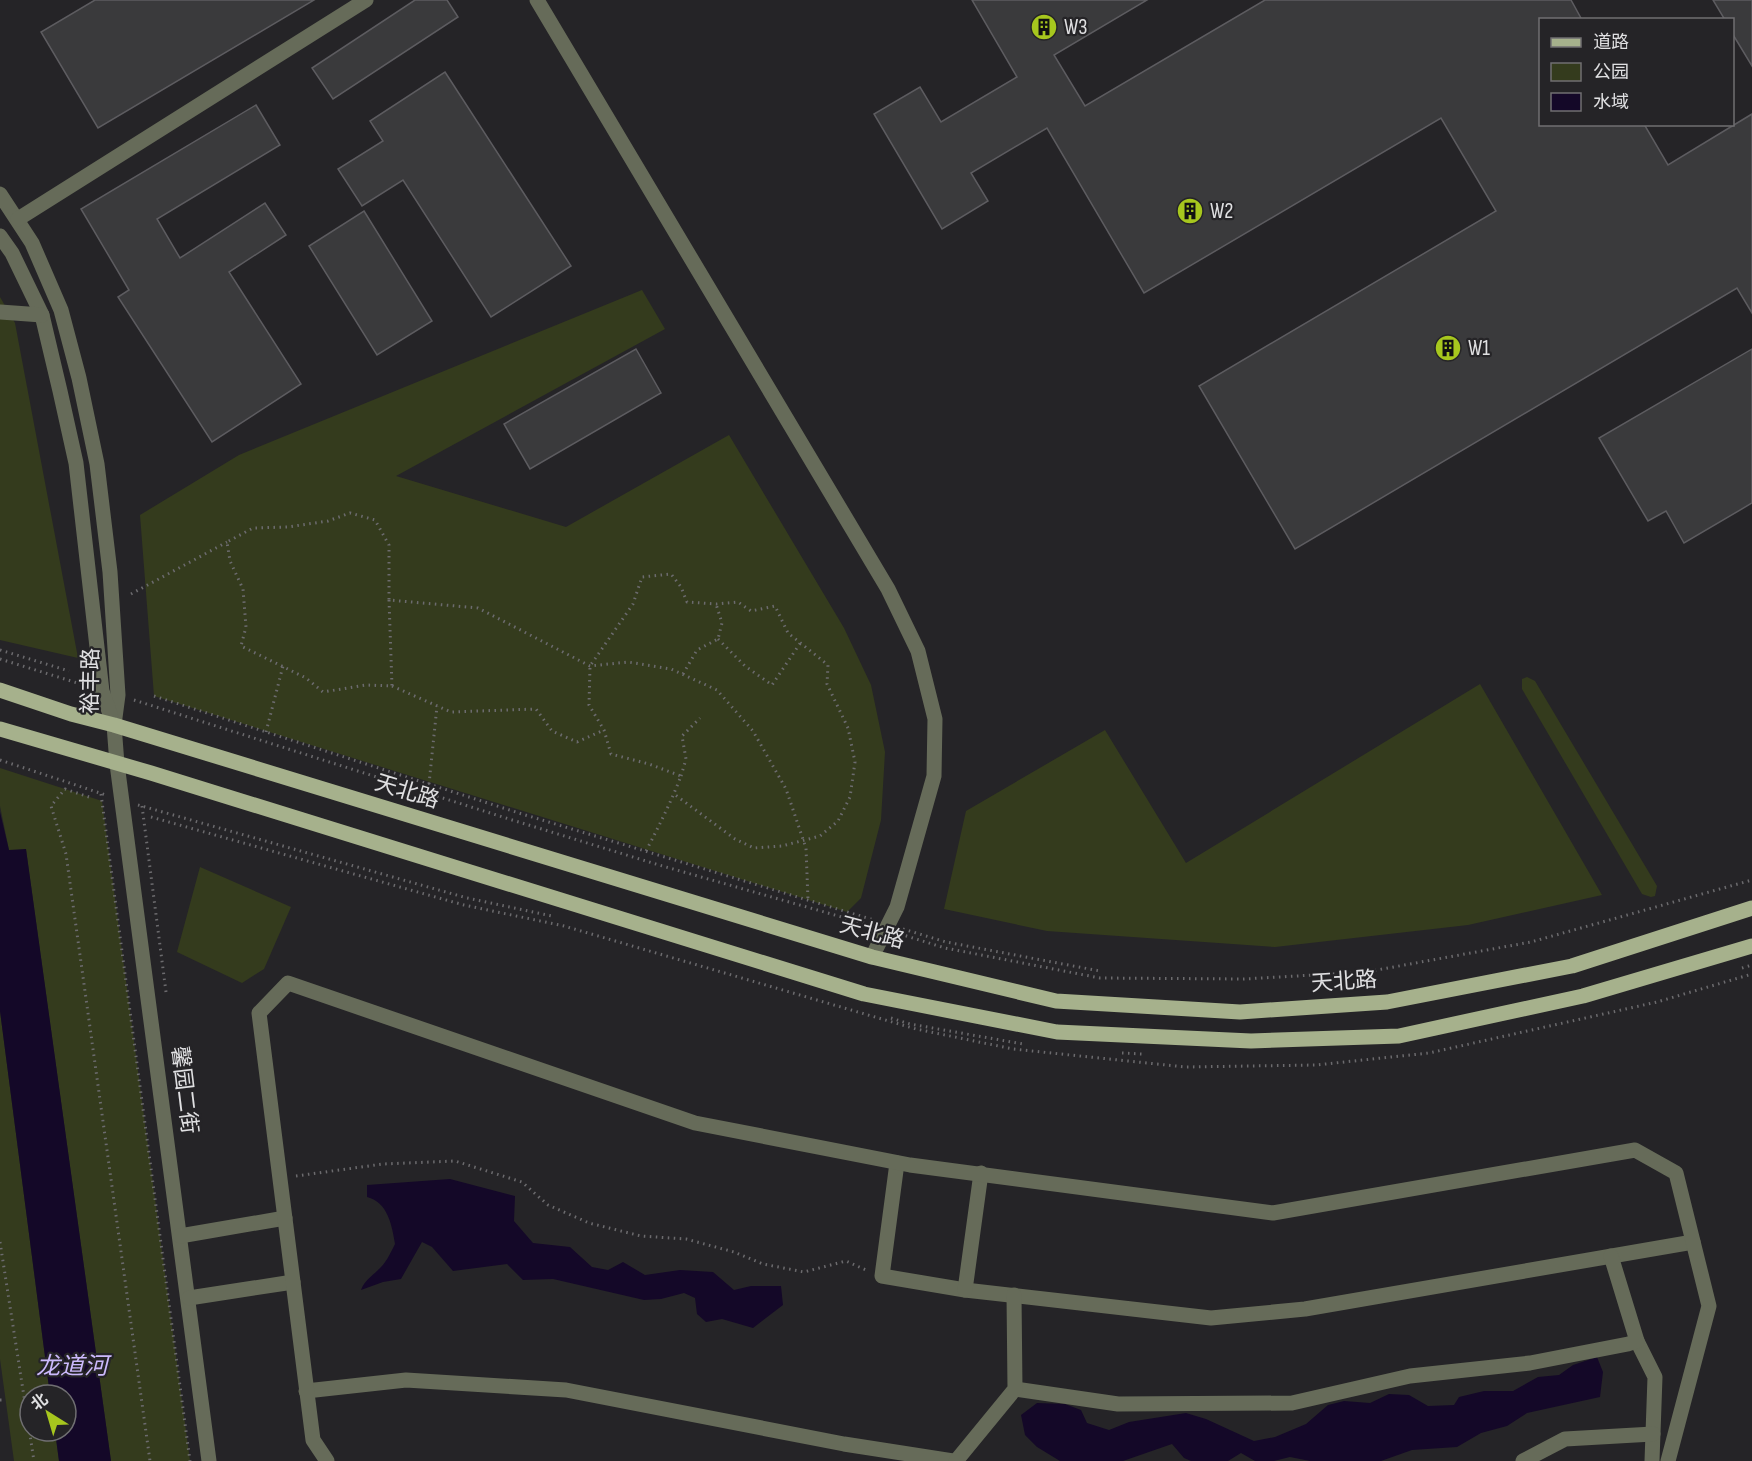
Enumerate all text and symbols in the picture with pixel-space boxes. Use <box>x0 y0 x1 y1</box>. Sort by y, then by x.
building icon: W3 <box>1029 12 1059 42</box>
place label: W3 <box>1064 14 1088 41</box>
legend <box>1539 18 1734 126</box>
text: 道路 <box>1593 32 1629 53</box>
text: 公园 <box>1593 62 1629 83</box>
text: 水域 <box>1593 92 1629 113</box>
building icon: W2 <box>1175 196 1205 226</box>
place label: W2 <box>1210 198 1233 225</box>
building icon: W1 <box>1433 333 1463 363</box>
place label: W1 <box>1468 335 1490 362</box>
street label: 裕丰路 <box>77 648 105 714</box>
street label: 天北路 <box>371 769 443 815</box>
street label: 天北路 <box>837 911 907 955</box>
street label: 天北路 <box>1310 966 1378 998</box>
street label: 馨园二街 <box>165 1045 203 1135</box>
water label: 龙道河 <box>36 1352 112 1381</box>
north arrow <box>18 1383 78 1443</box>
text: 北 <box>28 1390 52 1415</box>

